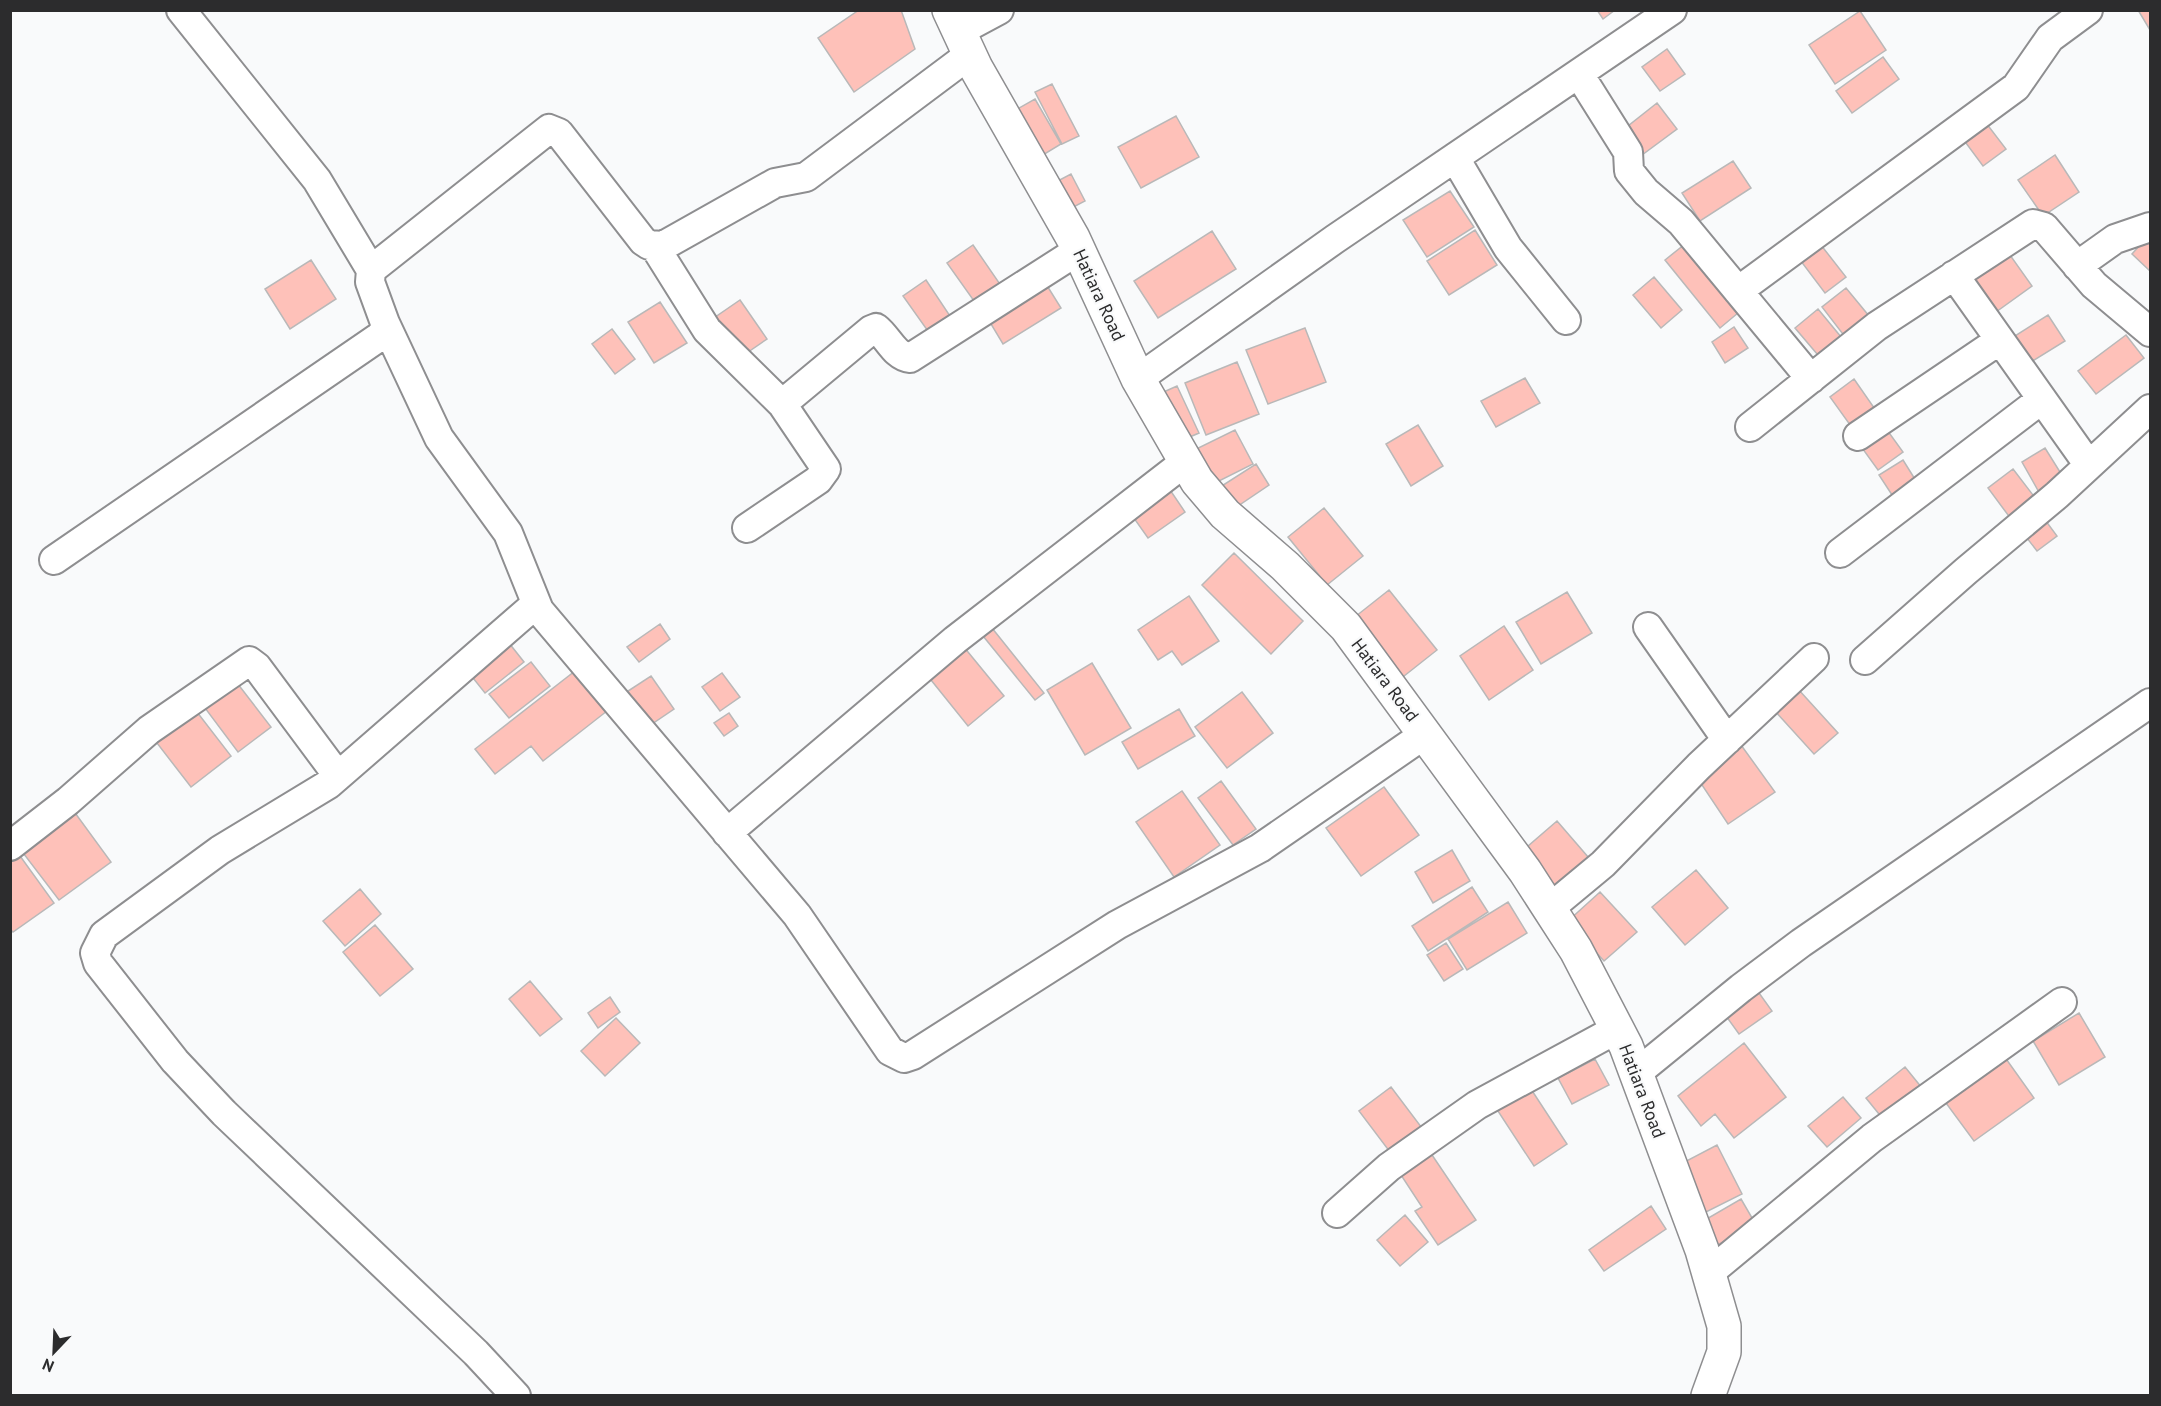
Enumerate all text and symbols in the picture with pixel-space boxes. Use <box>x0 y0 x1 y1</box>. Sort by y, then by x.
street label: Hatiara Road <box>1068 245 1131 344</box>
street label: Hatiara Road <box>1346 633 1424 726</box>
street label: Hatiara Road <box>1614 1041 1671 1141</box>
north arrow <box>24 1322 84 1382</box>
text: N <box>39 1355 57 1377</box>

